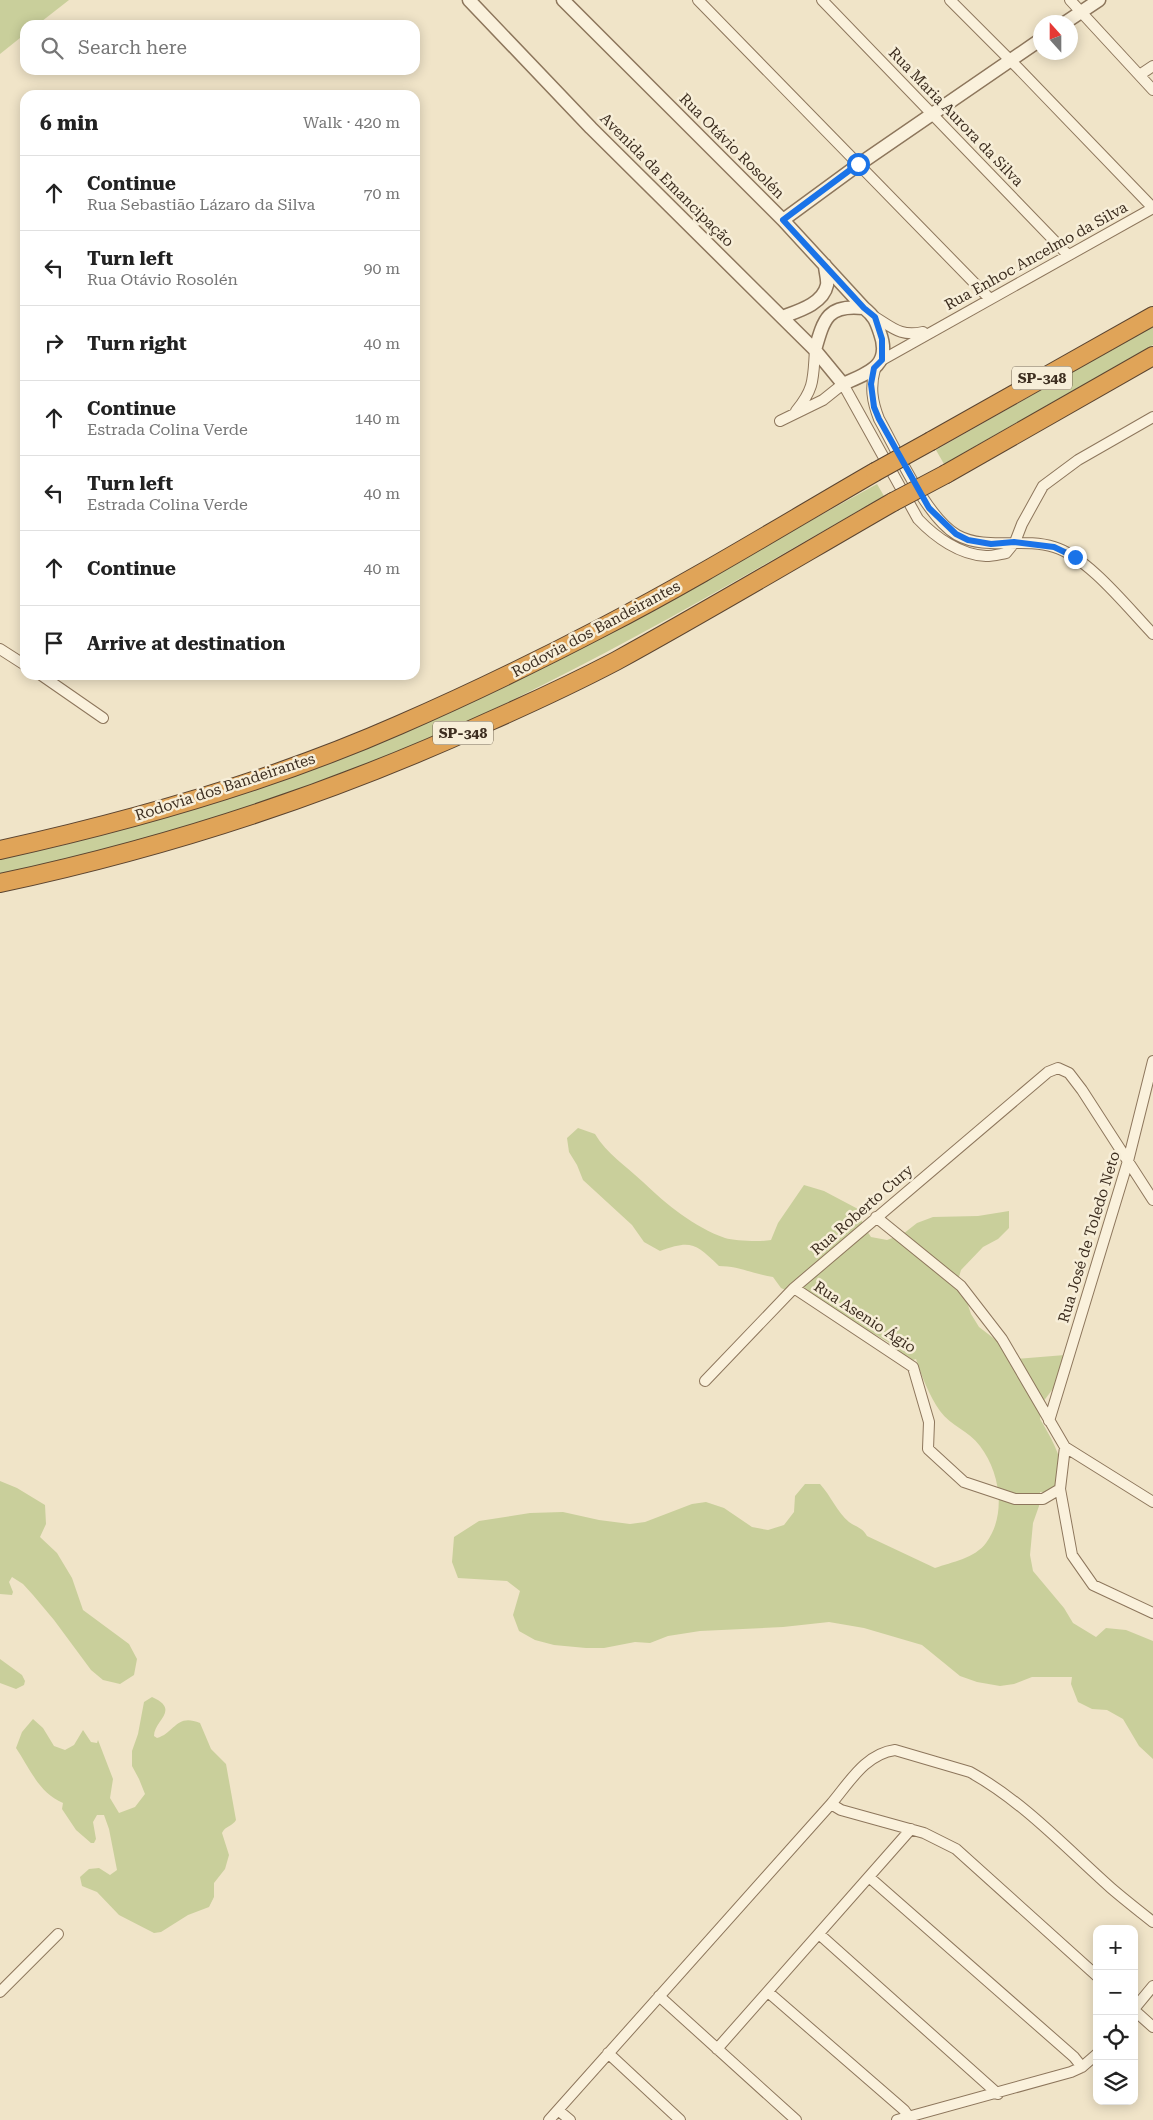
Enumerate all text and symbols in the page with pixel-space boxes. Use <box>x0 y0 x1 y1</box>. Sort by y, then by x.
north arrow <box>1033 15 1078 60</box>
search box <box>20 20 420 75</box>
icon: search <box>38 34 66 62</box>
text: Search here <box>78 36 187 59</box>
street label: Rua Maria Aurora da Silva <box>885 44 1027 190</box>
street label: Rua Otávio Rosolén <box>676 90 789 203</box>
street label: Avenida da Emancipação <box>596 109 738 251</box>
text: 6 min <box>40 111 98 135</box>
text: Walk · 420 m <box>303 113 400 132</box>
route start <box>847 153 870 176</box>
text: Continue <box>87 172 176 195</box>
icon: ahead <box>40 179 68 207</box>
text: 70 m <box>363 184 400 203</box>
text: Rua Sebastião Lázaro da Silva <box>87 195 315 214</box>
street label: Rua Enhoc Ancelmo da Silva <box>941 198 1131 314</box>
text: Turn left <box>87 247 173 270</box>
icon: left <box>40 254 68 282</box>
text: 90 m <box>363 259 400 278</box>
text: Rua Otávio Rosolén <box>87 270 238 289</box>
icon: right <box>40 329 68 357</box>
text: Turn right <box>87 332 187 355</box>
text: 40 m <box>363 334 400 353</box>
road number: SP-348 <box>1012 366 1072 389</box>
text: Continue <box>87 397 176 420</box>
icon: ahead <box>40 404 68 432</box>
text: 140 m <box>354 409 400 428</box>
text: Estrada Colina Verde <box>87 420 248 439</box>
text: Turn left <box>87 472 173 495</box>
icon: left <box>40 479 68 507</box>
text: 40 m <box>363 484 400 503</box>
text: Estrada Colina Verde <box>87 495 248 514</box>
route end <box>1064 546 1087 569</box>
icon: ahead <box>40 554 68 582</box>
text: Continue <box>87 557 176 580</box>
text: 40 m <box>363 559 400 578</box>
street label: Rodovia dos Bandeirantes <box>509 577 683 681</box>
icon: arrive <box>40 629 68 657</box>
text: Arrive at destination <box>87 632 285 655</box>
road number: SP-348 <box>433 721 493 744</box>
street label: Rodovia dos Bandeirantes <box>133 749 317 825</box>
street label: Rua José de Toledo Neto <box>1054 1149 1124 1325</box>
street label: Rua Roberto Cury <box>807 1161 917 1259</box>
street label: Rua Asenio Ágio <box>811 1277 919 1357</box>
map controls <box>1093 1925 1138 2105</box>
button: + <box>1093 1925 1138 1970</box>
button: − <box>1093 1970 1138 2015</box>
button: locate <box>1093 2015 1138 2060</box>
button: layers <box>1093 2060 1138 2105</box>

